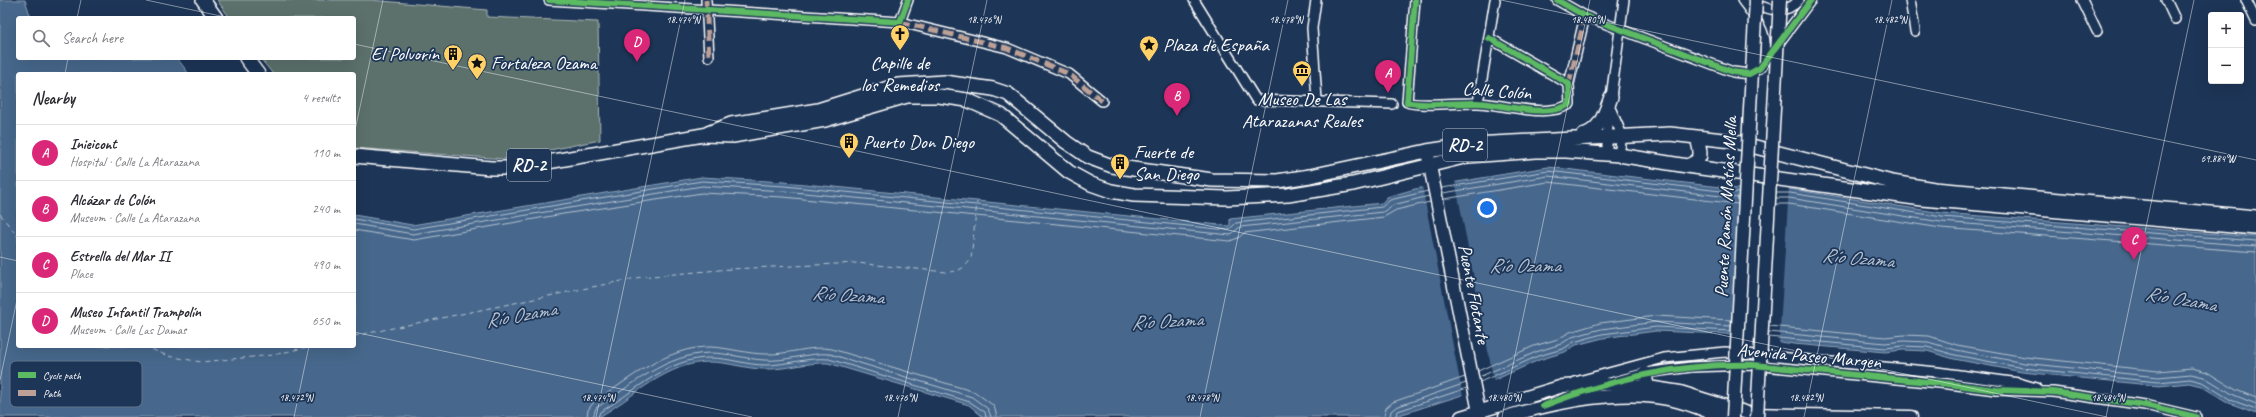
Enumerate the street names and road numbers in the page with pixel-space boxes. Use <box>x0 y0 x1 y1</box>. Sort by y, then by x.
street label: Calle Colón <box>1462 77 1533 105</box>
street label: Puente Ramón Matías Mella <box>1709 114 1743 298</box>
road number: RD-2 <box>1443 129 1487 161</box>
road number: RD-2 <box>507 149 551 181</box>
street label: Puente Flotante <box>1453 242 1496 347</box>
street label: Avenida Paseo Margen <box>1736 338 1882 374</box>

